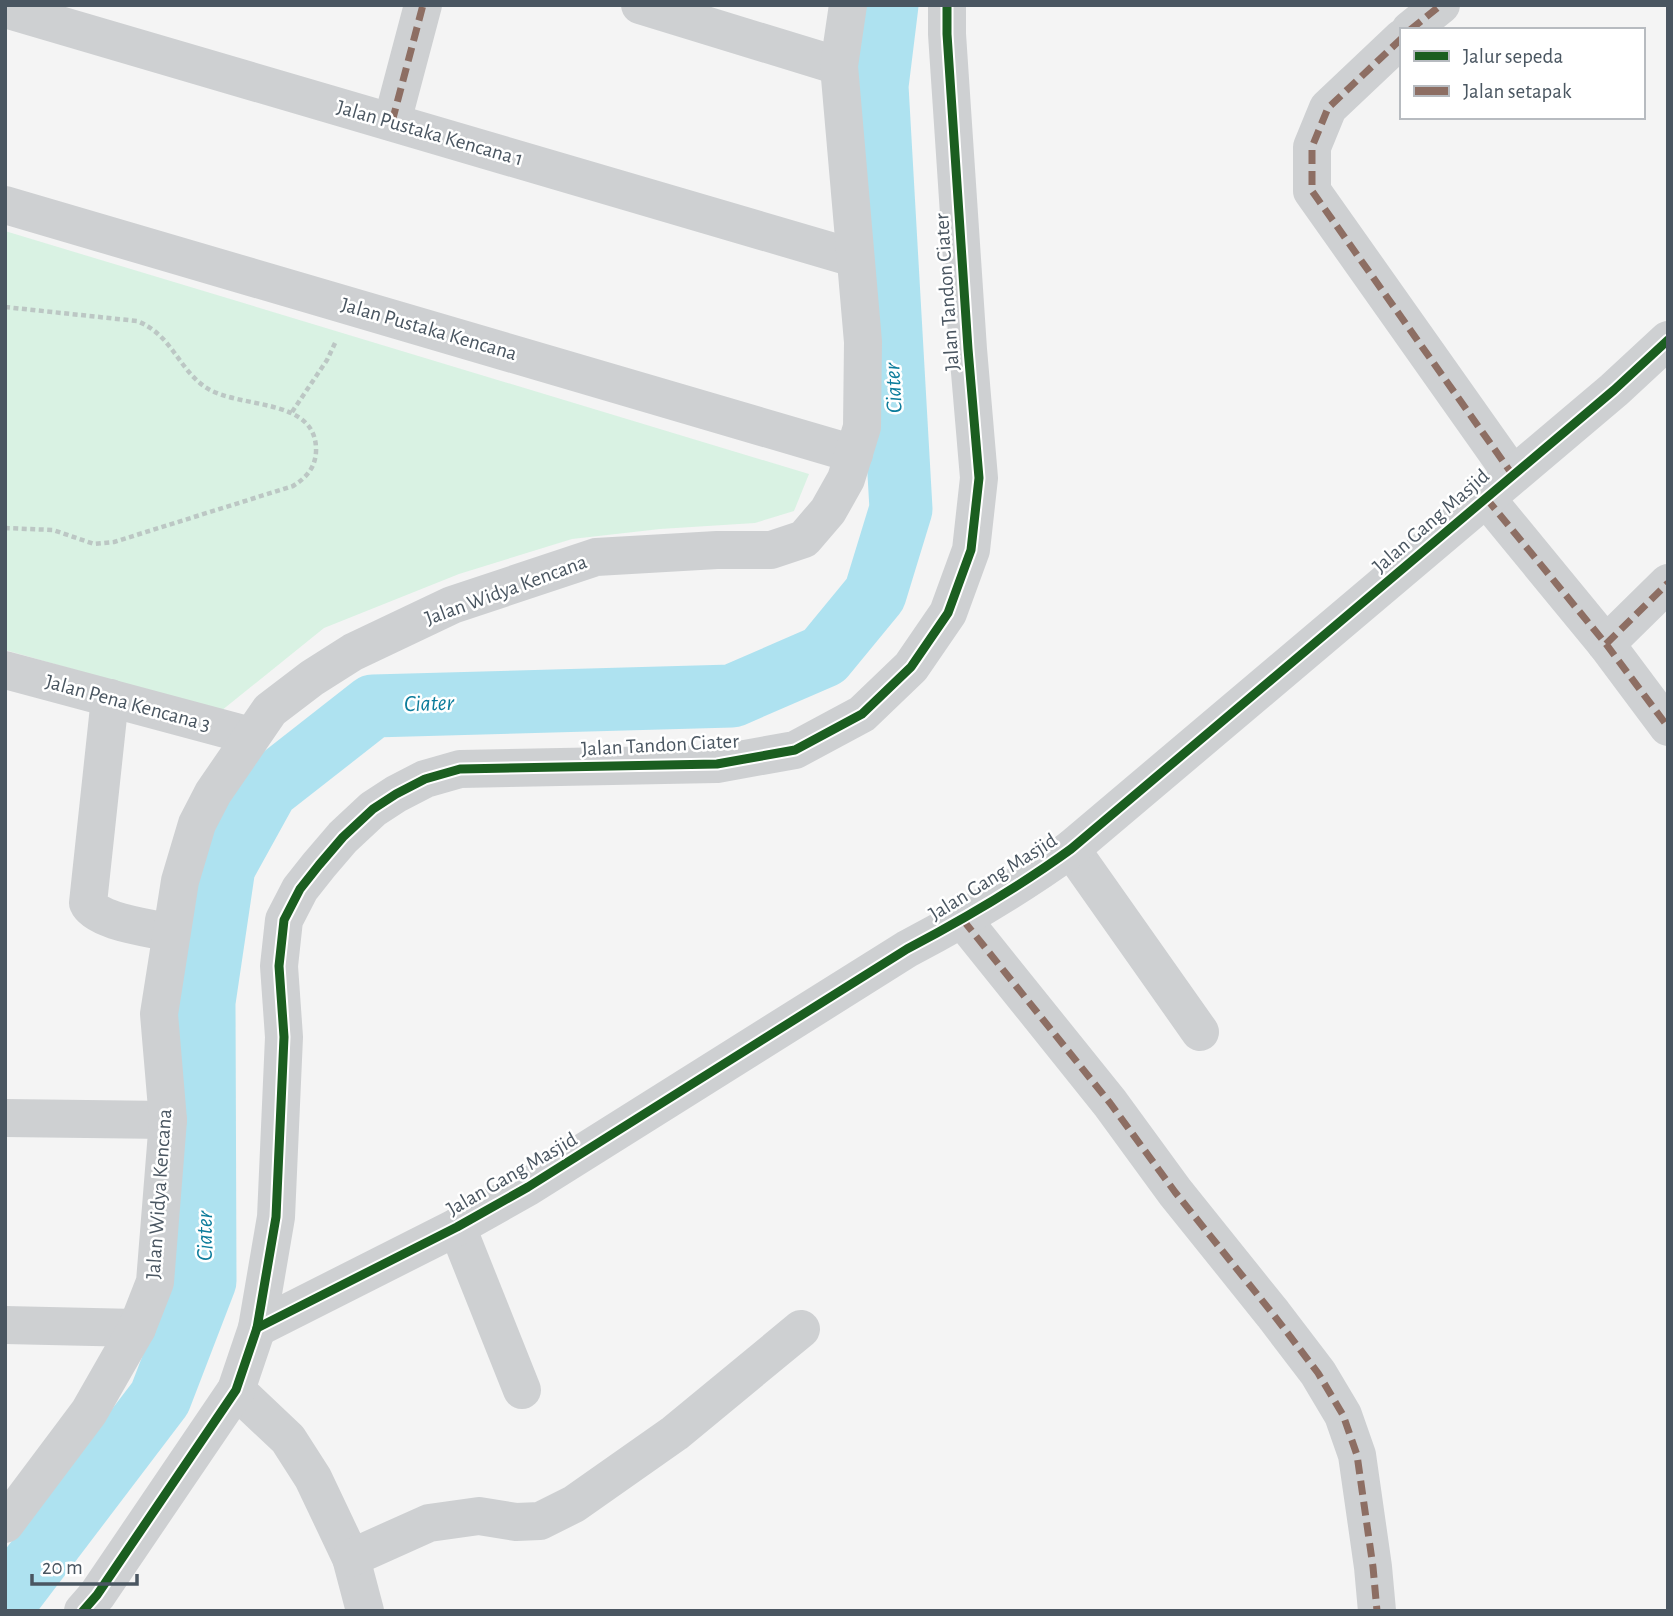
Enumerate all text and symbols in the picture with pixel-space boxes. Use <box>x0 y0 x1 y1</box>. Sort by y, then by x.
legend <box>1400 28 1645 119</box>
text: Jalur sepeda <box>1463 46 1563 67</box>
text: Jalan setapak <box>1463 81 1572 102</box>
street label: Jalan Pustaka Kencana 1 <box>334 96 526 170</box>
street label: Jalan Tandon Ciater <box>931 212 963 371</box>
street label: Jalan Pustaka Kencana <box>339 294 520 364</box>
water label: Ciater <box>881 362 907 414</box>
street label: Jalan Gang Masjid <box>1369 465 1493 577</box>
street label: Jalan Widya Kencana <box>422 551 590 629</box>
street label: Jalan Pena Kencana 3 <box>43 671 213 735</box>
water label: Ciater <box>404 692 455 716</box>
street label: Jalan Tandon Ciater <box>581 730 740 760</box>
street label: Jalan Gang Masjid <box>925 829 1061 925</box>
street label: Jalan Widya Kencana <box>143 1108 175 1280</box>
street label: Jalan Gang Masjid <box>443 1128 581 1220</box>
water label: Ciater <box>194 1210 217 1261</box>
scale bar <box>32 1542 136 1586</box>
text: 20 m <box>42 1557 83 1578</box>

